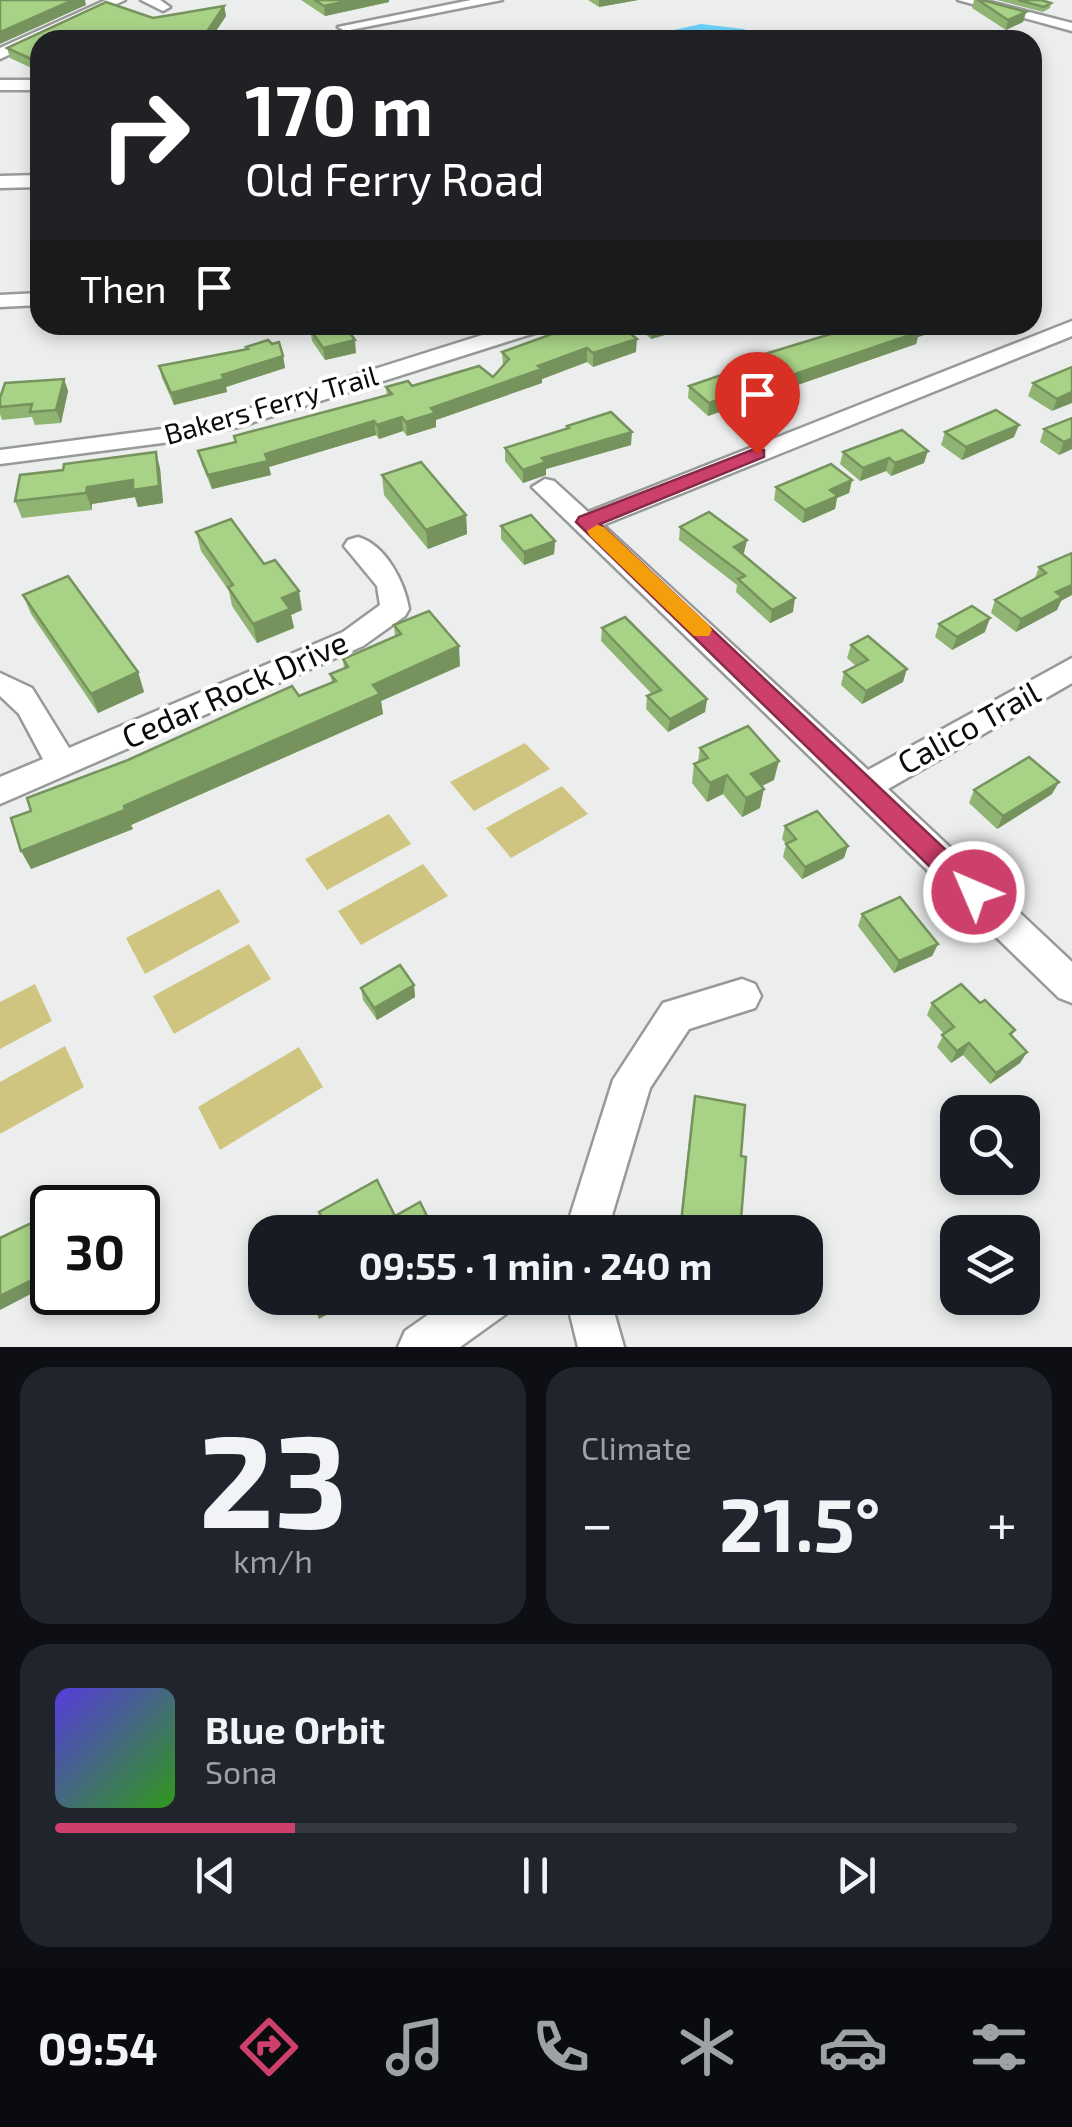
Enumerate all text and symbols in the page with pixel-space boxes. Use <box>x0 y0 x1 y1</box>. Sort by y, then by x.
text: 170 m <box>245 66 433 150</box>
icon: right <box>80 70 210 200</box>
text: Old Ferry Road <box>245 151 545 205</box>
icon: arrive <box>187 260 242 315</box>
text: Then <box>80 265 167 311</box>
pin <box>715 352 800 455</box>
street label: Bakers Ferry Trail <box>160 357 382 451</box>
icon: arrive <box>730 367 785 422</box>
street label: Cedar Rock Drive <box>115 621 353 755</box>
street label: Calico Trail <box>890 671 1046 781</box>
position arrow <box>922 840 1026 944</box>
map controls <box>940 1095 1040 1315</box>
button: search <box>940 1095 1040 1195</box>
speed limit sign: 30 <box>30 1185 160 1315</box>
button: layers <box>940 1215 1040 1315</box>
text: 09:55 · 1 min · 240 m <box>359 1242 712 1288</box>
text: 23 <box>198 1398 348 1554</box>
text: Climate <box>581 1428 692 1466</box>
text: 21.5° <box>719 1477 881 1567</box>
text: − <box>581 1489 613 1555</box>
text: + <box>987 1489 1017 1555</box>
text: km/h <box>233 1541 313 1579</box>
text: Blue Orbit <box>205 1706 385 1752</box>
text: Sona <box>205 1752 277 1790</box>
icon: previous <box>188 1848 243 1903</box>
icon: pause <box>508 1848 563 1903</box>
icon: next <box>829 1848 884 1903</box>
icon: directions <box>234 2012 304 2082</box>
icon: music <box>380 2012 450 2082</box>
icon: phone <box>526 2012 596 2082</box>
icon: climate <box>672 2012 742 2082</box>
icon: car <box>818 2012 888 2082</box>
icon: filters <box>964 2012 1034 2082</box>
text: 09:54 <box>38 2020 158 2074</box>

